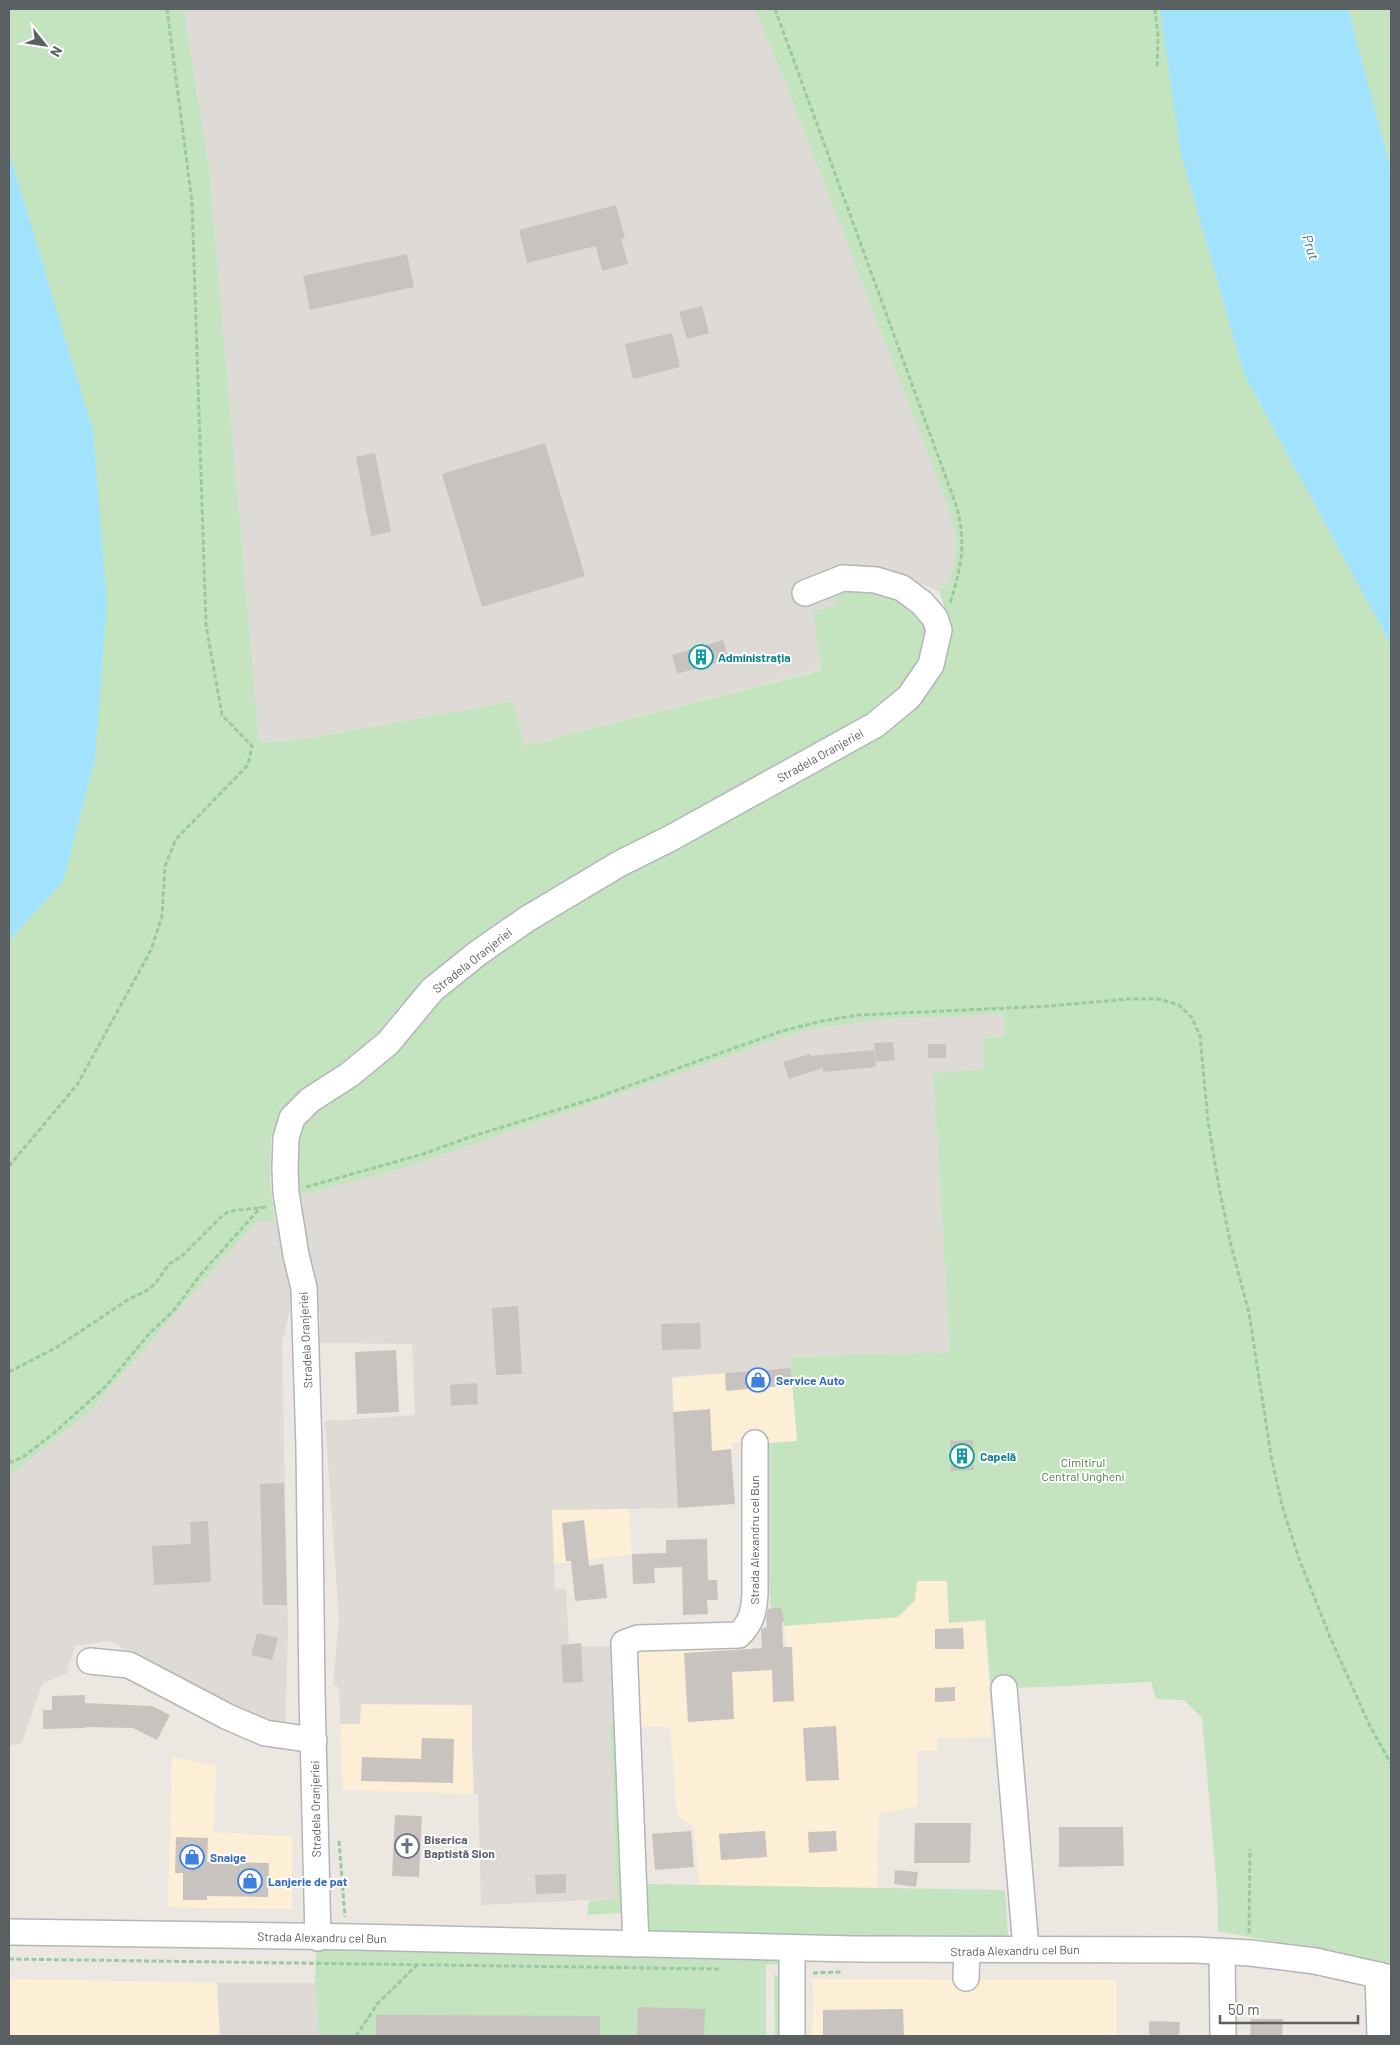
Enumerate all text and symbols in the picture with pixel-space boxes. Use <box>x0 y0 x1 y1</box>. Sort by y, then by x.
north arrow <box>20 20 70 70</box>
text: N <box>47 43 66 60</box>
water label: Prut <box>1299 232 1323 262</box>
building icon: Administrația <box>688 644 714 670</box>
place label: Administrația <box>718 650 791 664</box>
street label: Stradela Oranjeriei <box>774 725 866 785</box>
street label: Stradela Oranjeriei <box>430 925 514 995</box>
street label: Stradela Oranjeriei <box>295 1291 315 1389</box>
shop icon: Service Auto <box>745 1367 771 1393</box>
place label: Service Auto <box>776 1373 845 1387</box>
building icon: Capelă <box>949 1443 975 1469</box>
place label: Capelă <box>980 1449 1016 1463</box>
park label: Cimitirul Central Ungheni <box>1041 1455 1125 1483</box>
street label: Strada Alexandru cel Bun <box>747 1475 761 1605</box>
street label: Stradela Oranjeriei <box>307 1761 323 1857</box>
place label: Biserica Baptistă Sion <box>424 1832 495 1860</box>
church icon: Biserica Baptistă Sion <box>394 1833 420 1859</box>
shop icon: Snaige <box>179 1844 205 1870</box>
place label: Snaige <box>210 1850 247 1864</box>
shop icon: Lanjerie de pat <box>237 1868 263 1894</box>
place label: Lanjerie de pat <box>268 1874 348 1888</box>
street label: Strada Alexandru cel Bun <box>257 1929 387 1945</box>
street label: Strada Alexandru cel Bun <box>950 1942 1080 1958</box>
scale bar <box>1220 1992 1358 2024</box>
text: 50 m <box>1228 2000 1260 2018</box>

